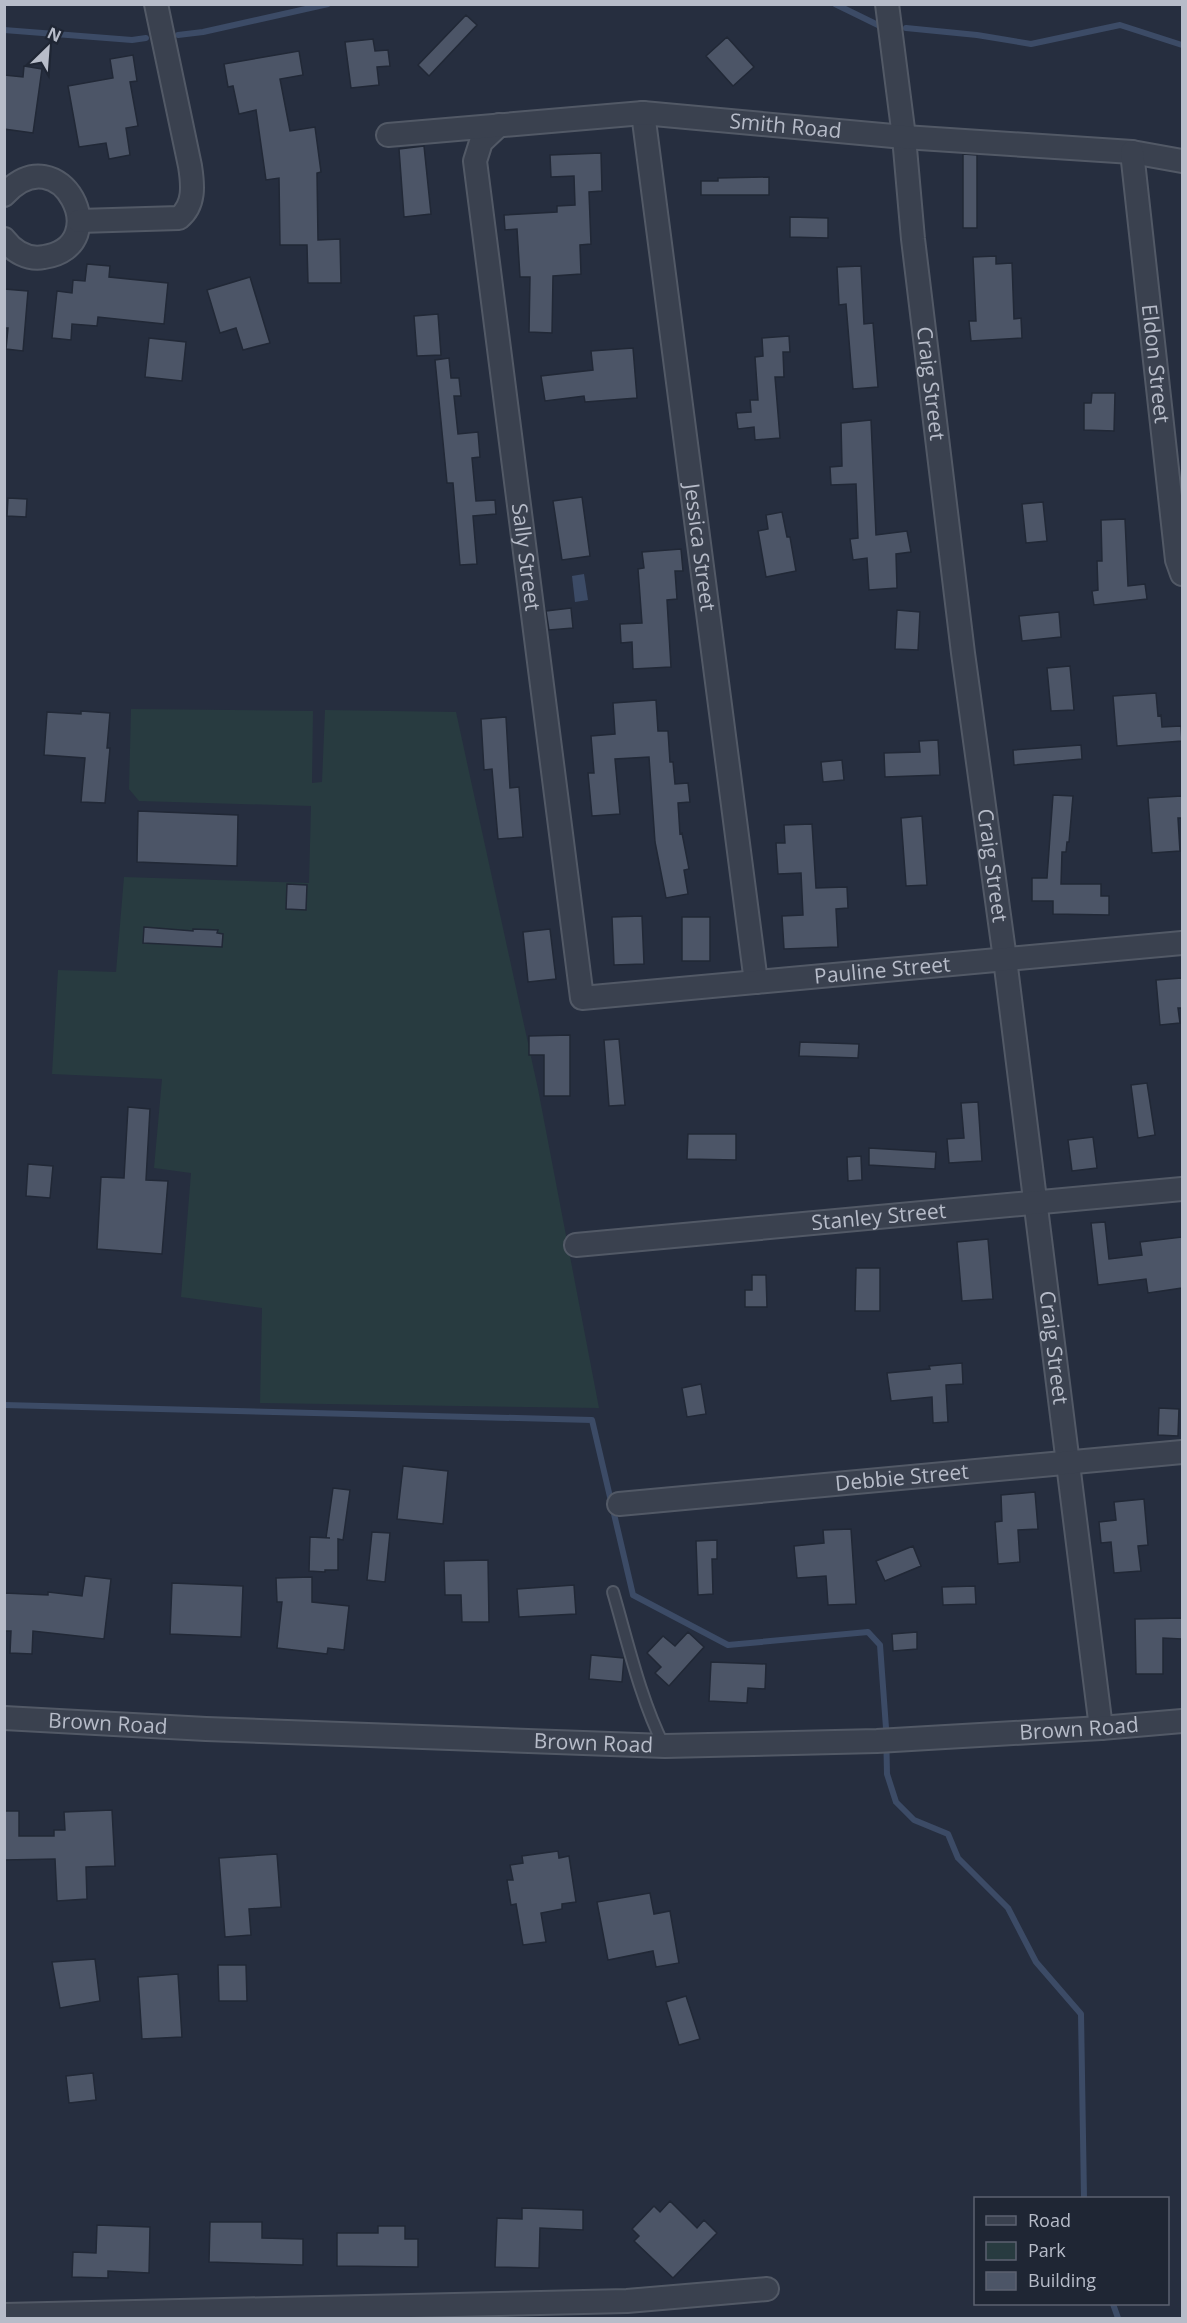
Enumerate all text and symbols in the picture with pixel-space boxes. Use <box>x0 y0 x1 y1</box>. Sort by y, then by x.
north arrow <box>18 18 78 78</box>
text: N <box>44 22 65 47</box>
street label: Smith Road <box>728 106 843 144</box>
street label: Eldon Street <box>1136 303 1177 425</box>
street label: Craig Street <box>911 325 952 442</box>
street label: Jessica Street <box>678 480 723 613</box>
street label: Sally Street <box>506 501 547 613</box>
street label: Craig Street <box>972 807 1015 924</box>
street label: Pauline Street <box>813 949 951 990</box>
street label: Stanley Street <box>810 1196 947 1236</box>
street label: Craig Street <box>1034 1289 1075 1406</box>
street label: Debbie Street <box>834 1457 970 1497</box>
street label: Brown Road <box>47 1705 168 1740</box>
street label: Brown Road <box>1018 1710 1140 1746</box>
street label: Brown Road <box>533 1726 654 1759</box>
legend <box>974 2197 1169 2305</box>
text: Road <box>1028 2208 1071 2232</box>
text: Park <box>1028 2238 1066 2262</box>
text: Building <box>1028 2268 1096 2292</box>

